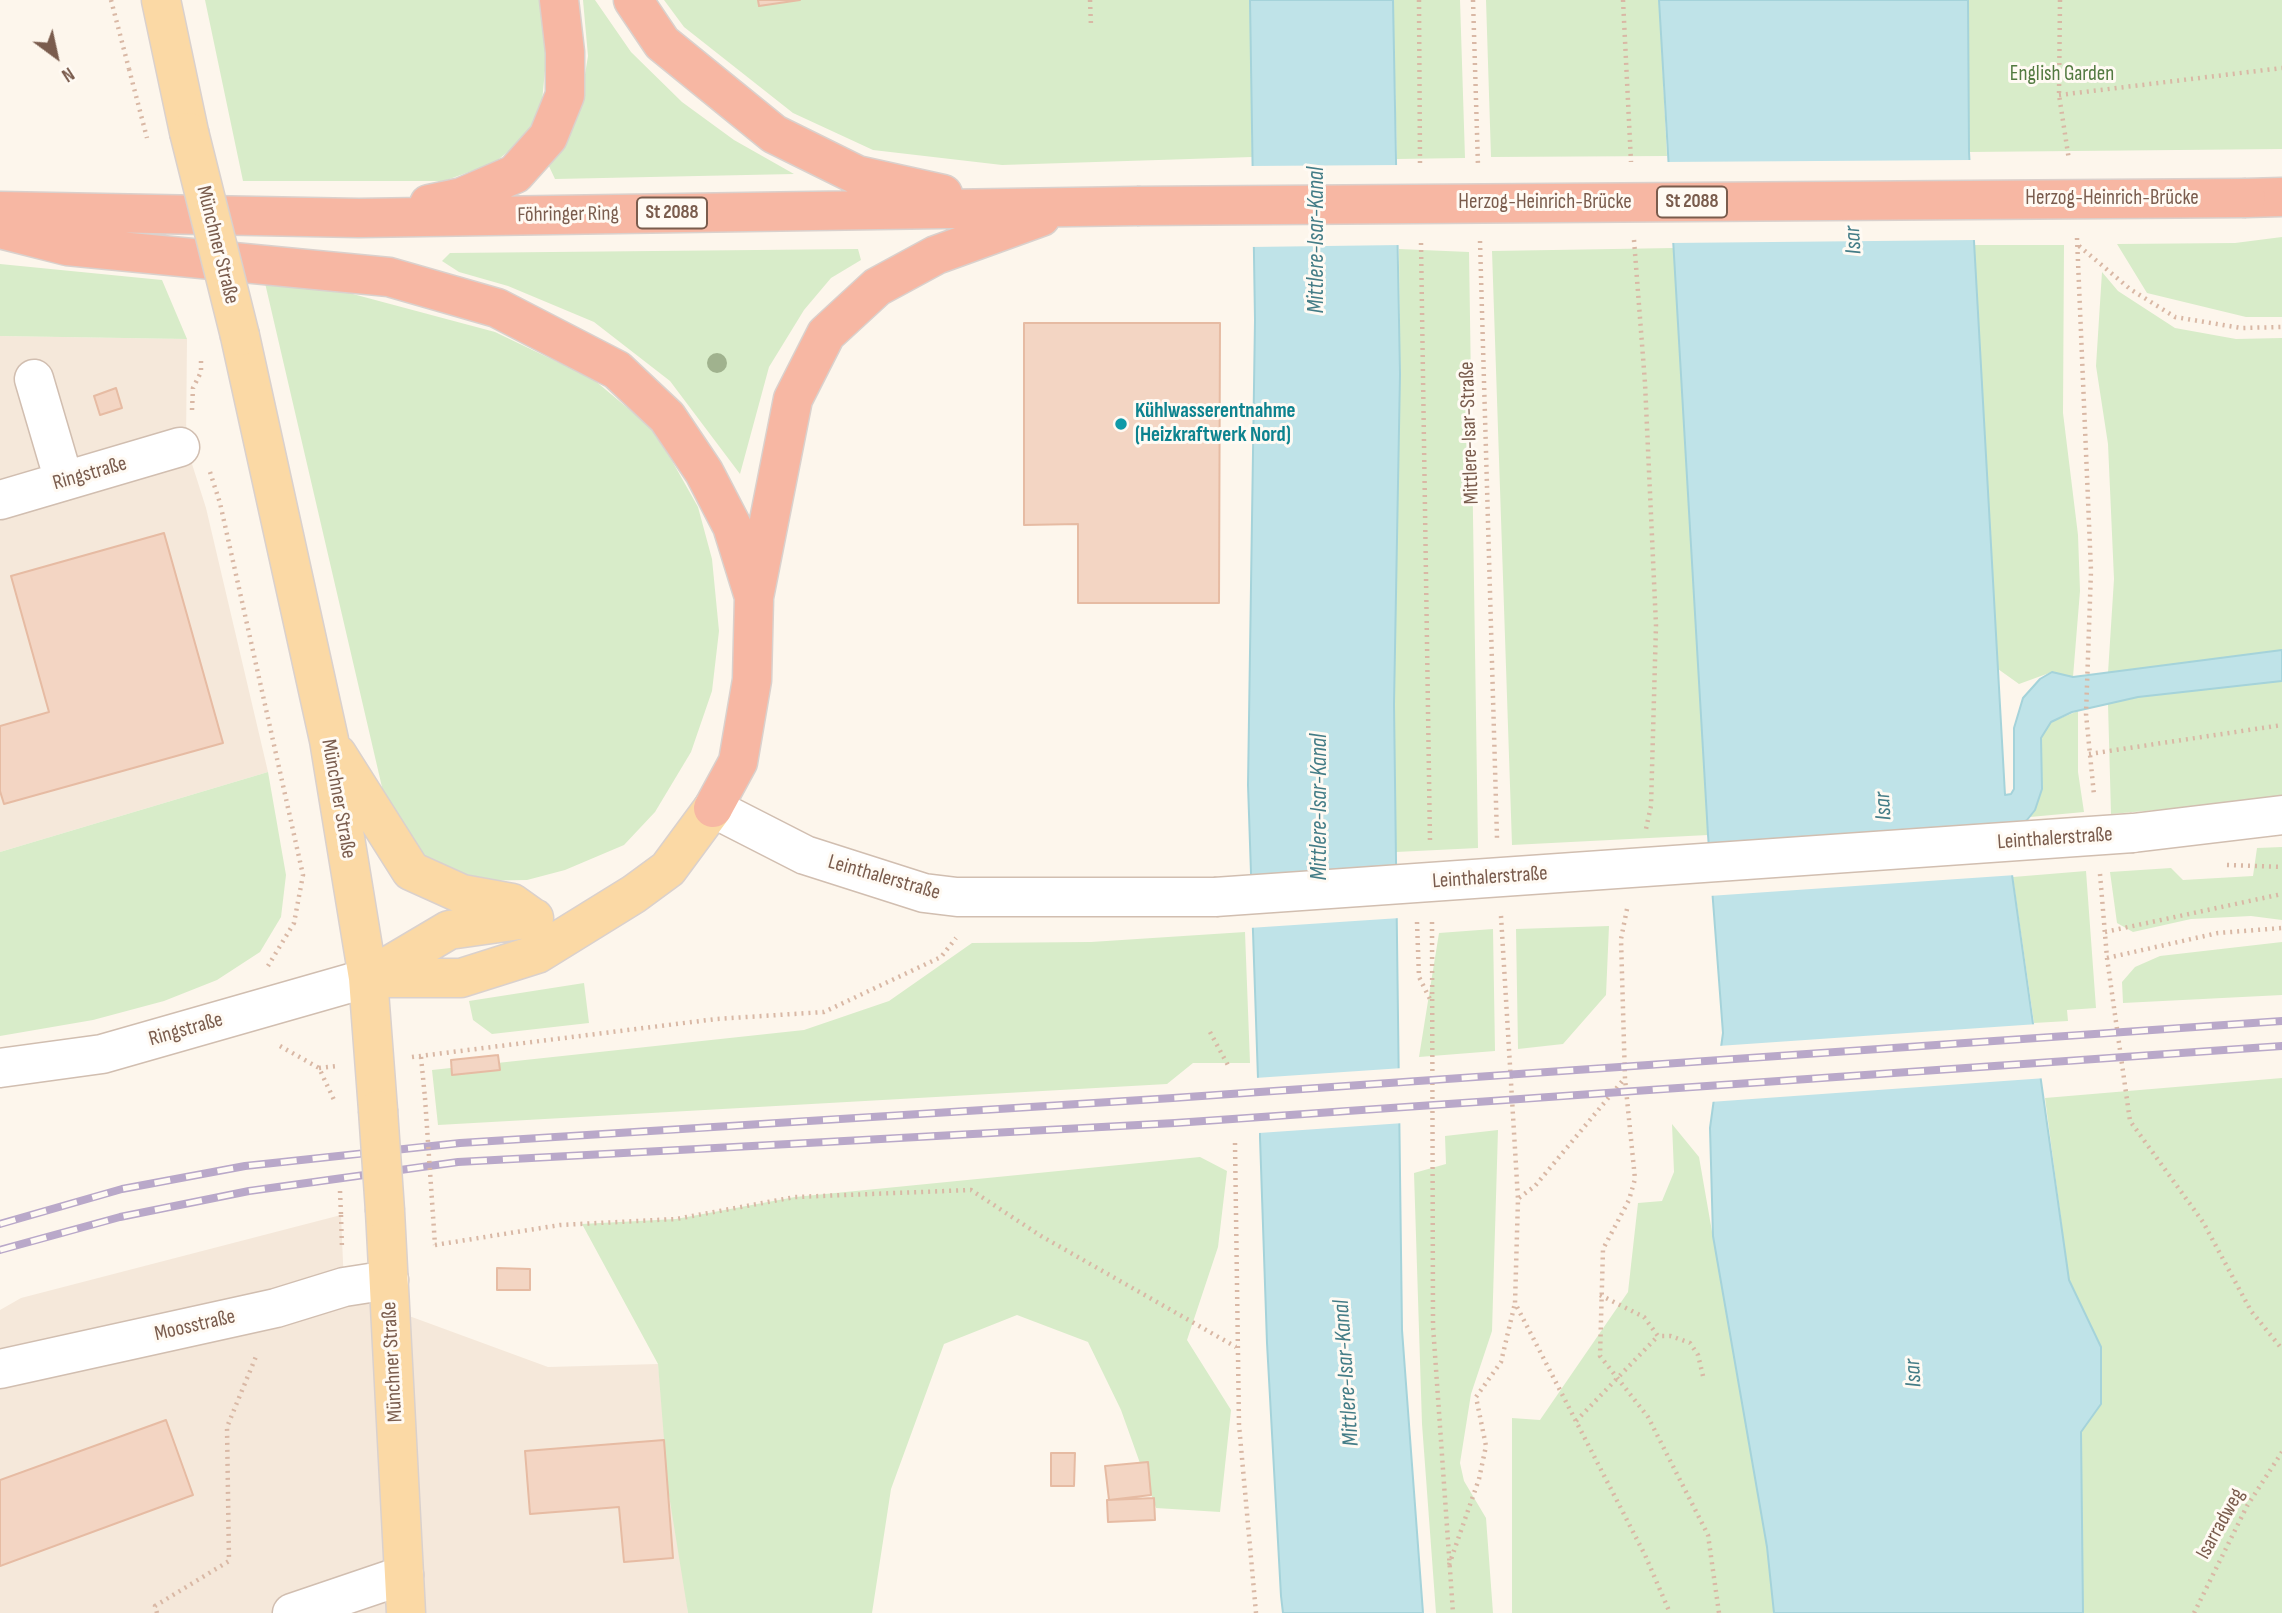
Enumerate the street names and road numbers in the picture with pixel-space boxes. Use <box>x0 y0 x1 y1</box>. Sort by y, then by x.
street label: Münchner Straße <box>190 183 244 307</box>
road number: St 2088 <box>1657 186 1727 218</box>
street label: Herzog-Heinrich-Brücke <box>2025 186 2199 212</box>
street label: Herzog-Heinrich-Brücke <box>1458 190 1632 216</box>
road number: St 2088 <box>637 197 707 228</box>
street label: Föhringer Ring <box>517 202 619 228</box>
street label: Mittlere-Isar-Straße <box>1455 361 1485 505</box>
street label: Ringstraße <box>50 451 130 497</box>
street label: Münchner Straße <box>315 737 361 861</box>
street label: Leinthalerstraße <box>1996 822 2114 856</box>
street label: Leinthalerstraße <box>825 850 943 906</box>
street label: Leinthalerstraße <box>1431 861 1549 895</box>
street label: Ringstraße <box>146 1007 226 1053</box>
street label: Münchner Straße <box>377 1301 409 1423</box>
street label: Moosstraße <box>152 1304 238 1348</box>
street label: Isarradweg <box>2191 1484 2251 1564</box>

